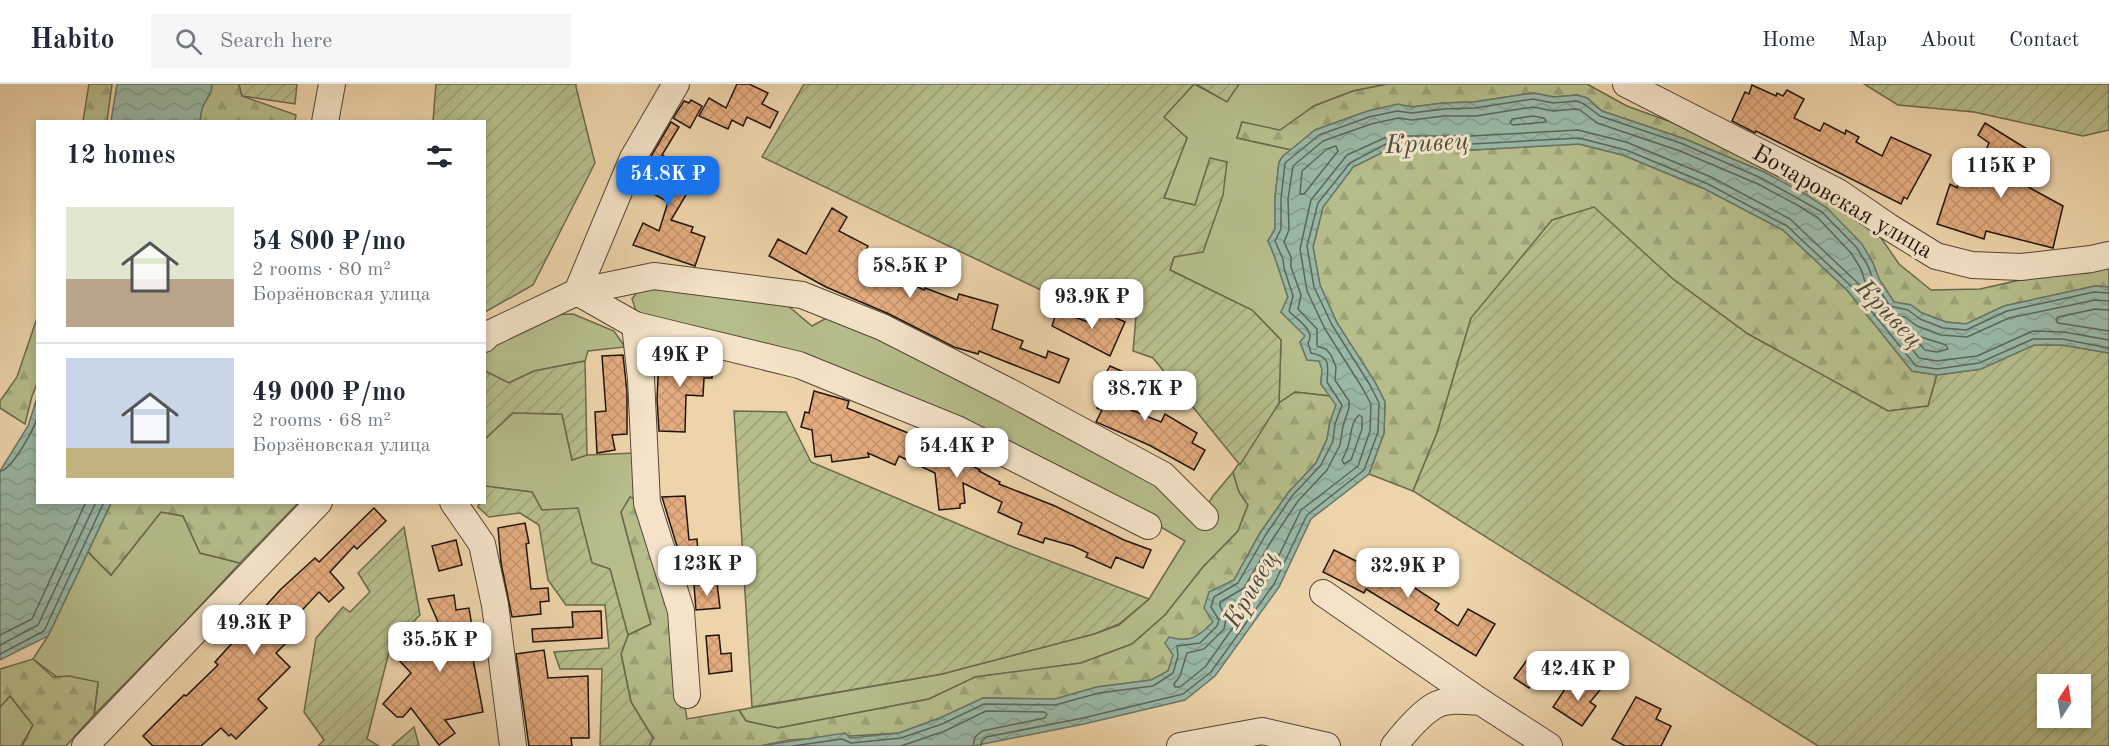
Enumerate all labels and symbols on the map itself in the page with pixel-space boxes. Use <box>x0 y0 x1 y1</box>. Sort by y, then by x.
water label: Кривец <box>1384 129 1470 159</box>
street label: Бочаровская улица <box>1748 141 1936 264</box>
pin: 115K ₽ <box>1952 148 2050 199</box>
pin: 54.8K ₽ <box>613 156 723 207</box>
pin: 58.5K ₽ <box>855 248 965 299</box>
water label: Кривец <box>1849 274 1927 354</box>
pin: 93.9K ₽ <box>1037 279 1147 330</box>
pin: 49K ₽ <box>638 337 722 388</box>
pin: 38.7K ₽ <box>1090 371 1200 422</box>
pin: 54.4K ₽ <box>902 428 1012 479</box>
pin: 123K ₽ <box>658 546 756 597</box>
water label: Кривец <box>1219 547 1284 634</box>
pin: 32.9K ₽ <box>1353 548 1463 599</box>
pin: 49.3K ₽ <box>199 605 309 656</box>
pin: 35.5K ₽ <box>385 622 495 673</box>
pin: 42.4K ₽ <box>1523 651 1633 702</box>
north arrow <box>2037 674 2091 728</box>

